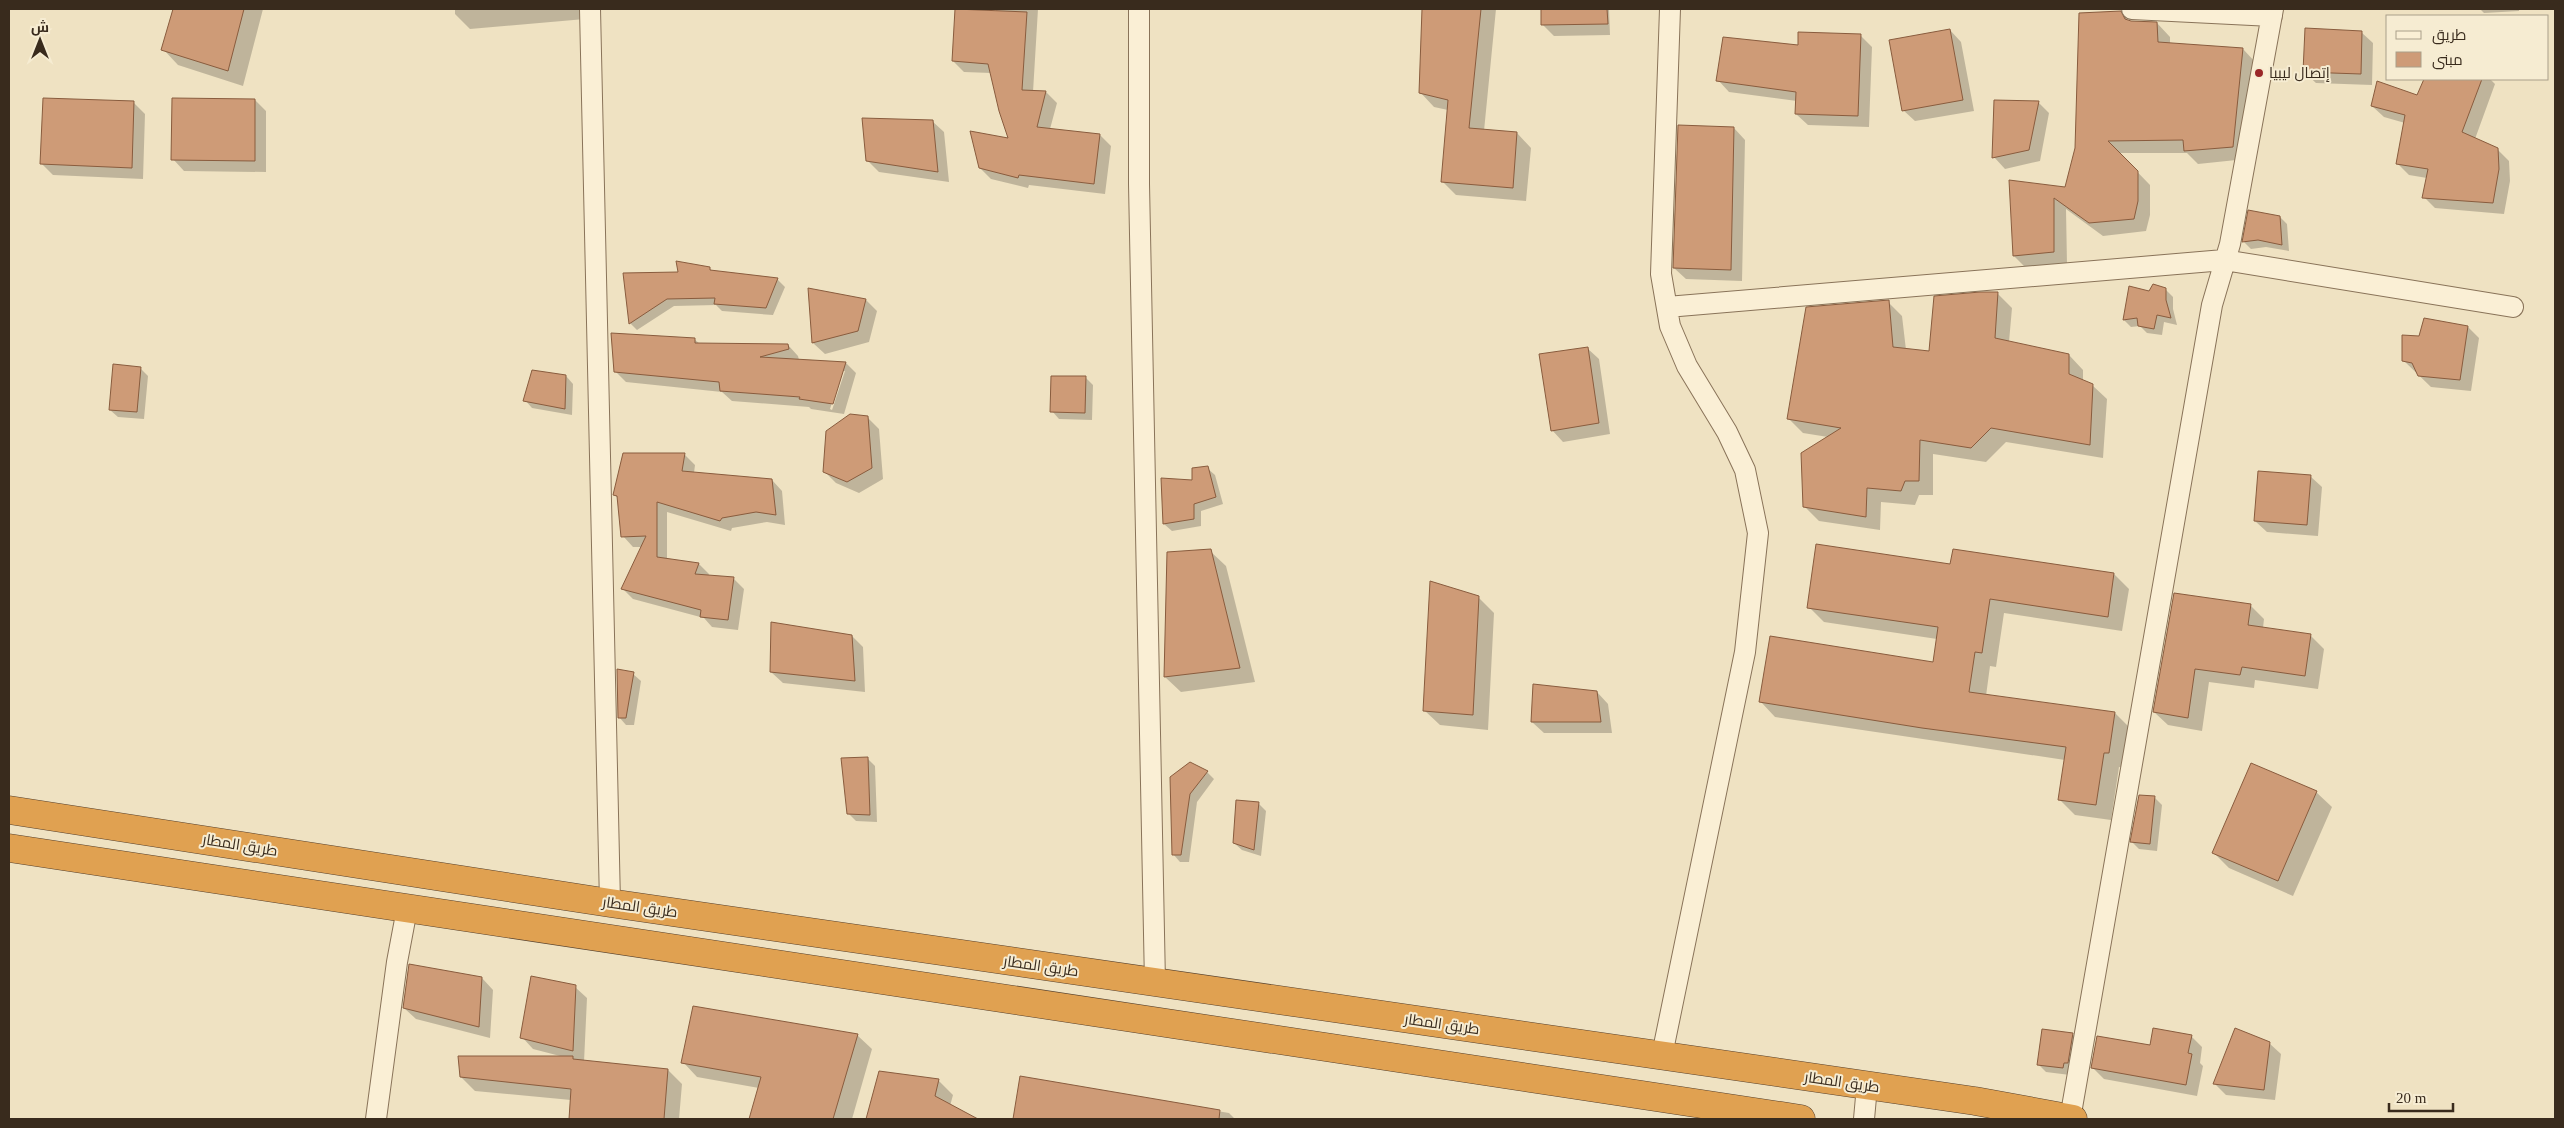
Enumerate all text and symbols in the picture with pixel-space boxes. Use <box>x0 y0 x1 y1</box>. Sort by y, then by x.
north arrow <box>15 15 65 65</box>
legend <box>2386 15 2549 80</box>
text: ش <box>31 19 49 36</box>
text: طريق <box>2432 27 2466 45</box>
text: مبنى <box>2432 52 2463 70</box>
place label: إتصال ليبيا <box>2269 65 2330 82</box>
marker: إتصال ليبيا <box>2253 67 2265 79</box>
street label: طريق المطار <box>200 831 279 861</box>
street label: طريق المطار <box>600 894 679 922</box>
street label: طريق المطار <box>1001 953 1080 981</box>
street label: طريق المطار <box>1402 1011 1481 1039</box>
street label: طريق المطار <box>1802 1069 1881 1097</box>
scale bar <box>2389 1080 2453 1112</box>
text: 20 m <box>2396 1090 2427 1106</box>

